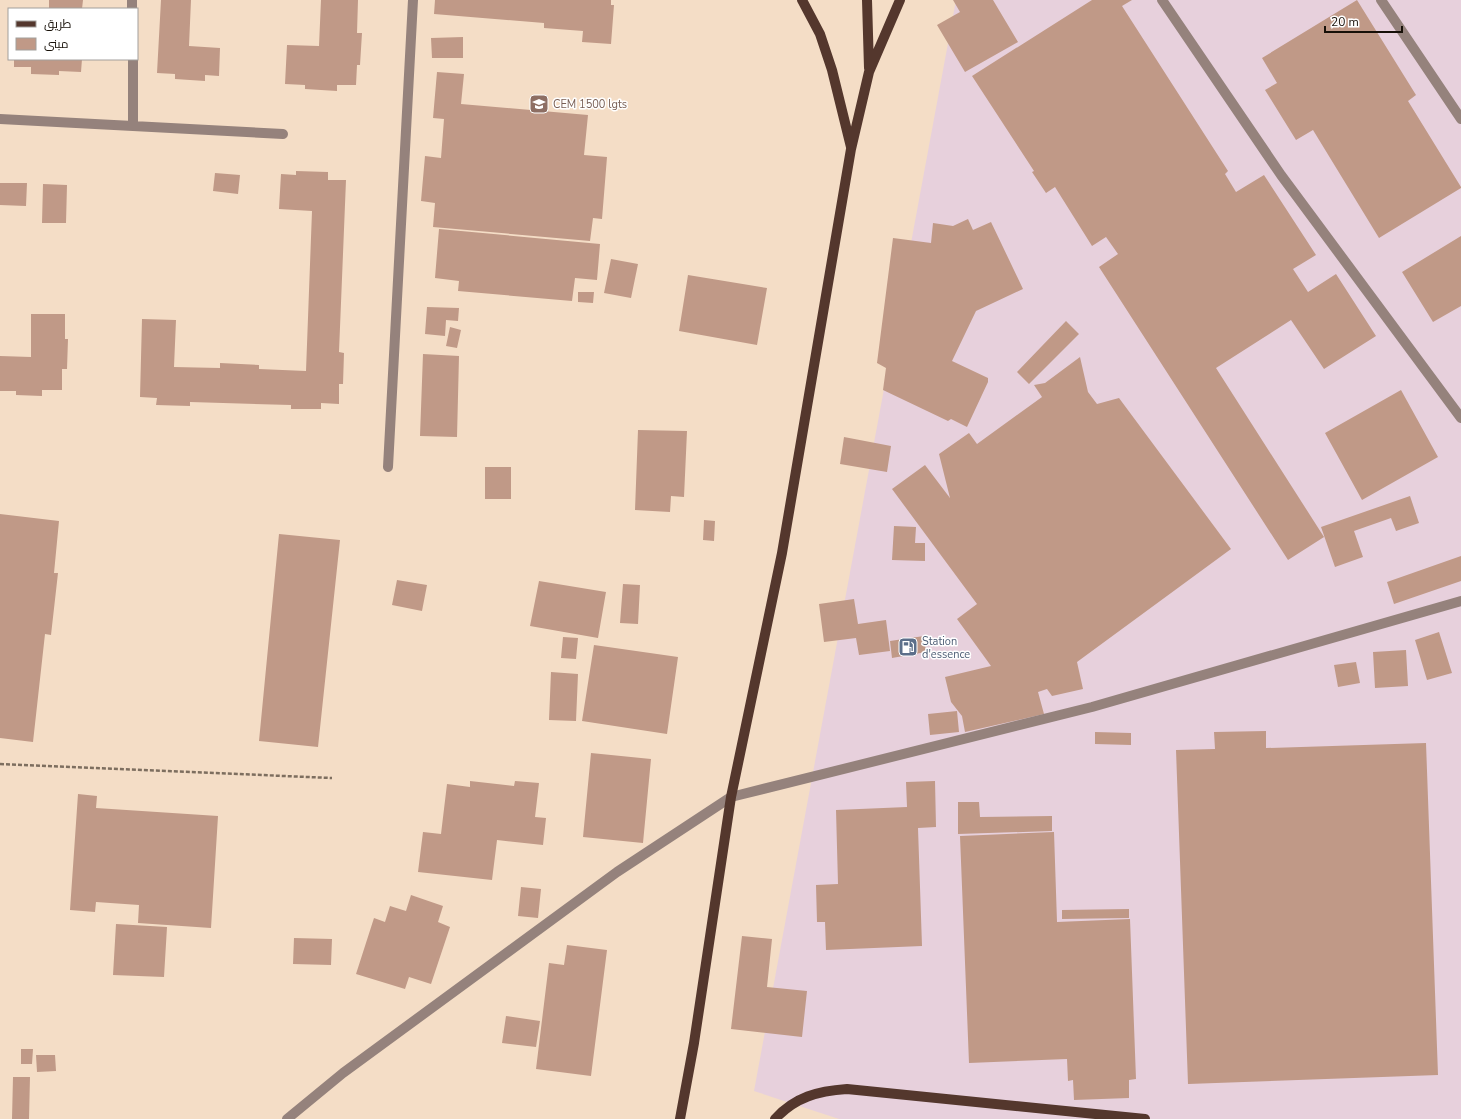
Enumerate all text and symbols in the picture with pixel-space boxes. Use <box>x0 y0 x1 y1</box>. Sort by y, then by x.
legend <box>8 8 138 60</box>
scale bar <box>1325 8 1402 34</box>
text: 20 m <box>1331 14 1359 30</box>
text: طريق <box>44 16 72 32</box>
text: مبنى <box>44 36 69 52</box>
school or university icon: CEM 1500 lgts <box>528 93 550 115</box>
place label: CEM 1500 lgts <box>553 97 627 112</box>
place label: Station d'essence <box>922 634 970 662</box>
fuel station icon: Station d'essence <box>897 636 919 658</box>

